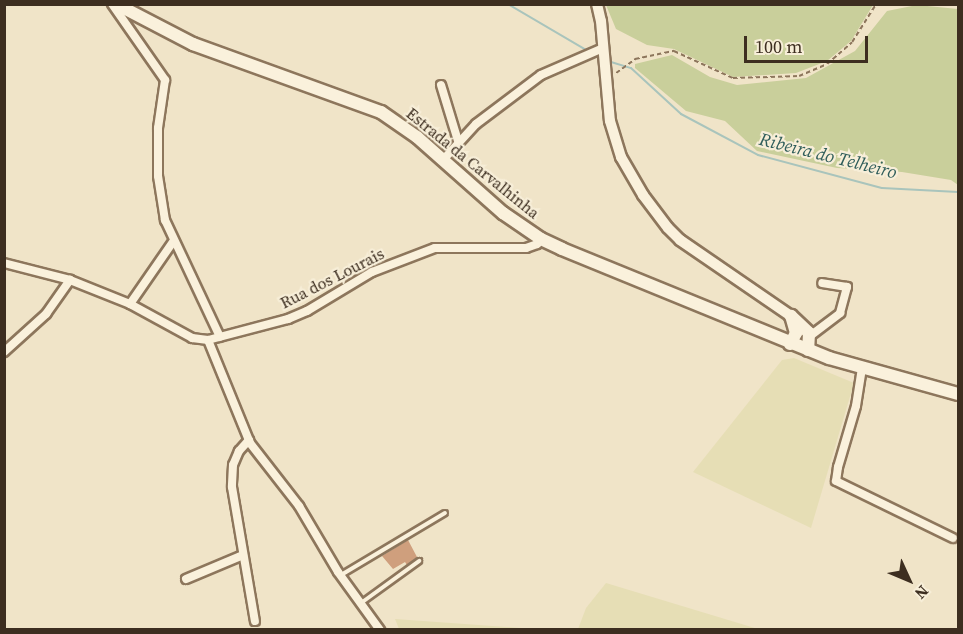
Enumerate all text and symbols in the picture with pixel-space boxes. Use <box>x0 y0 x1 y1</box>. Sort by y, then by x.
scale bar <box>747 24 872 62</box>
text: 100 m <box>755 34 802 59</box>
street label: Estrada da Carvalhinha <box>403 103 543 223</box>
water label: Ribeira do Telheiro <box>757 128 899 184</box>
street label: Rua dos Lourais <box>277 244 387 312</box>
north arrow <box>879 550 939 610</box>
text: N <box>910 581 934 604</box>

